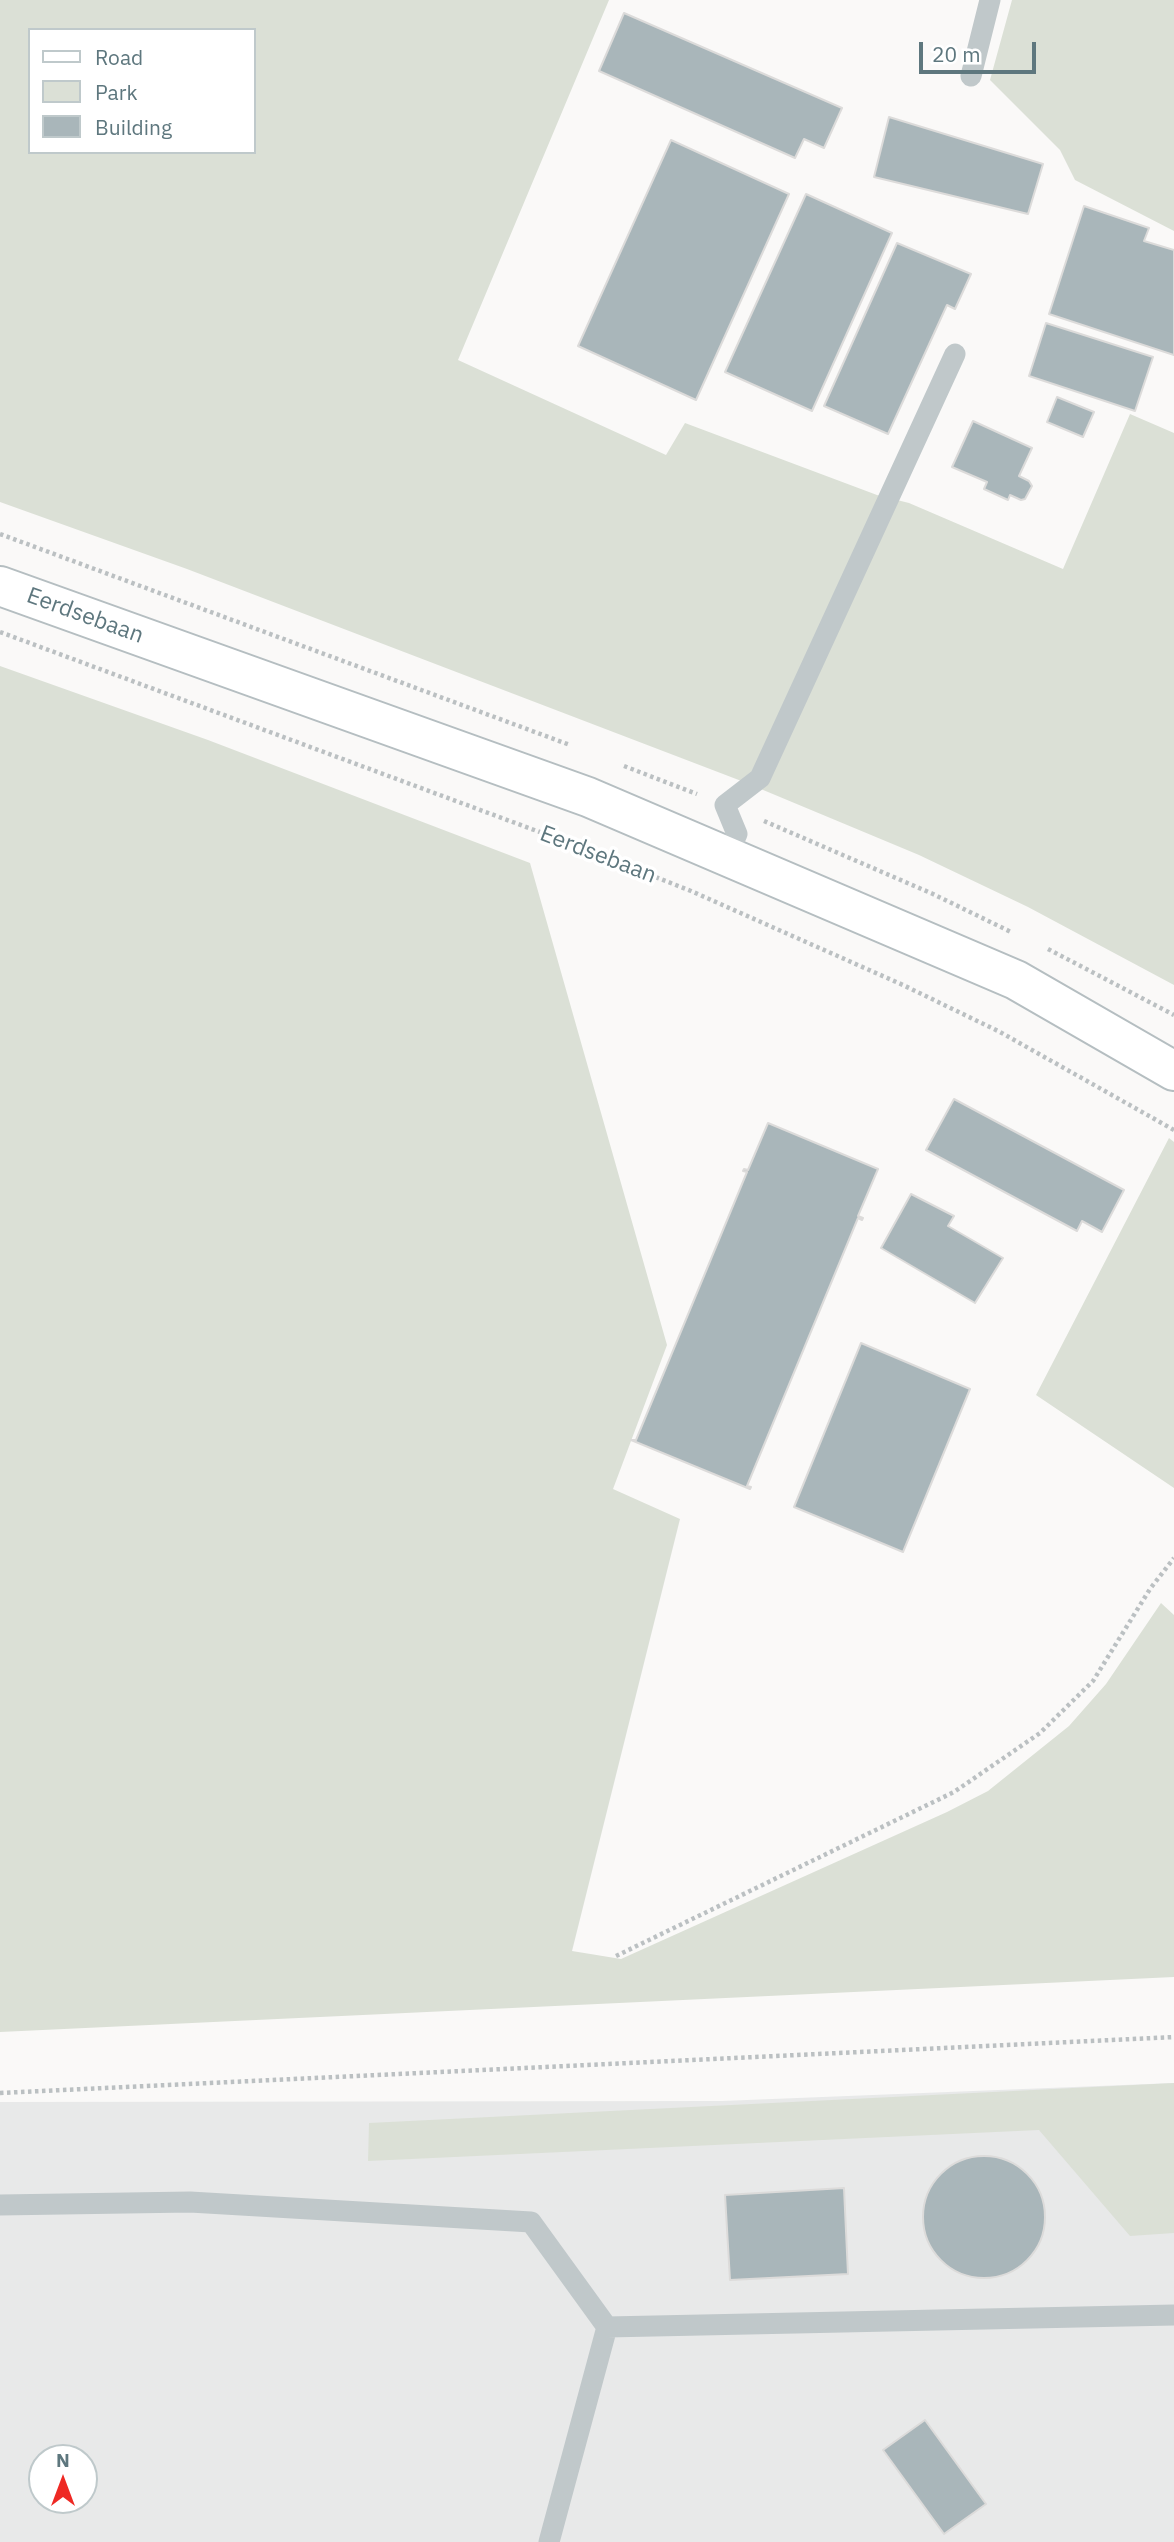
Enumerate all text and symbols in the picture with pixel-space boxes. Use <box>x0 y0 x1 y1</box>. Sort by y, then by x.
legend <box>28 28 256 154</box>
scale bar <box>922 28 1039 72</box>
text: 20 m <box>932 40 981 68</box>
text: Road <box>95 43 143 71</box>
text: Park <box>95 78 138 106</box>
text: Building <box>95 113 172 141</box>
street label: Eerdsebaan <box>23 582 147 650</box>
street label: Eerdsebaan <box>536 820 660 890</box>
north arrow <box>28 2444 98 2514</box>
text: N <box>56 2448 70 2472</box>

